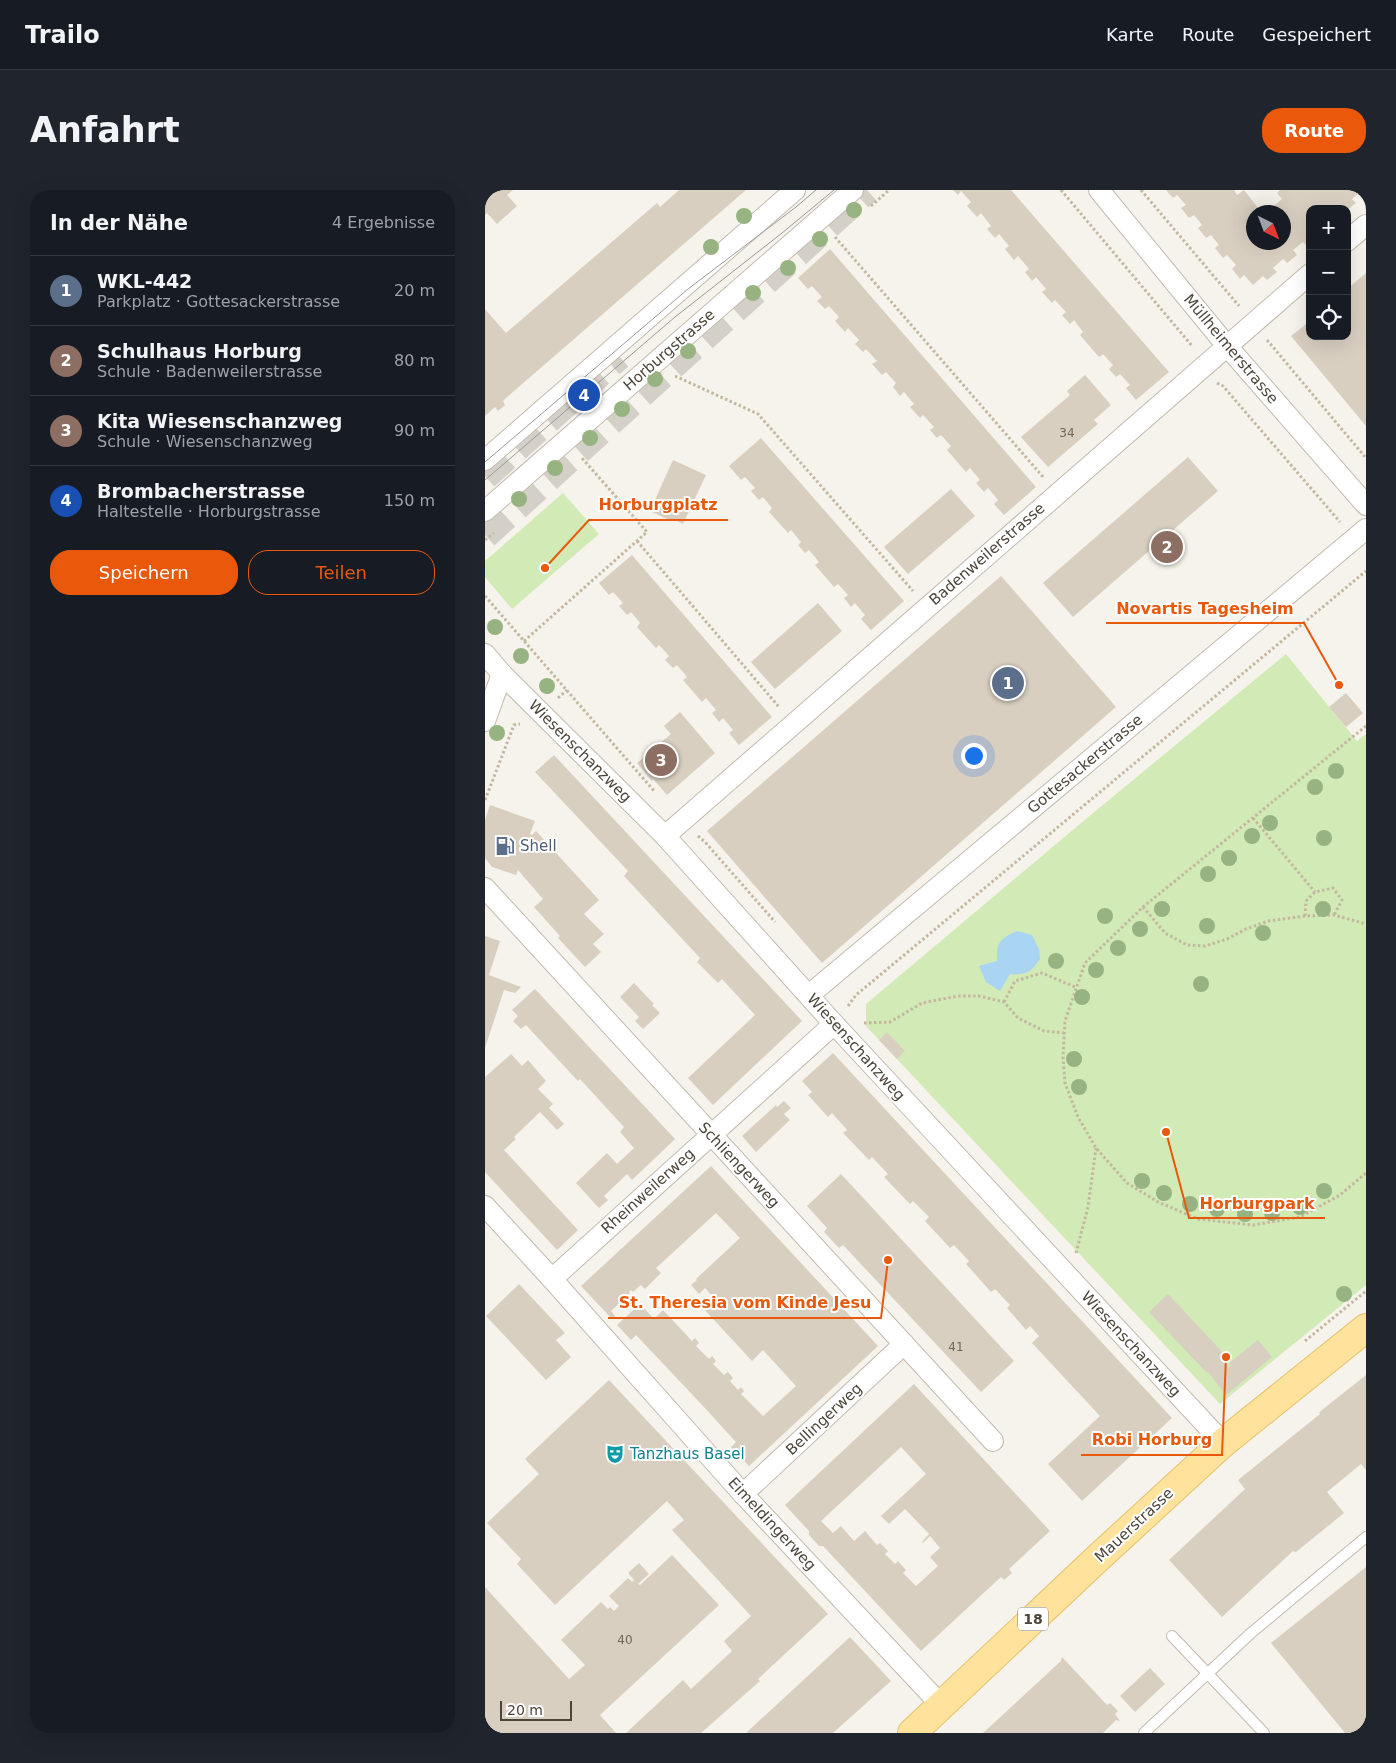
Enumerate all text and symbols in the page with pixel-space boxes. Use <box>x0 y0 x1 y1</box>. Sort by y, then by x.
text: Trailo <box>25 21 100 49</box>
text: Karte <box>1106 24 1154 45</box>
text: Route <box>1182 24 1234 45</box>
text: Gespeichert <box>1262 24 1371 45</box>
button: Route <box>1262 108 1366 153</box>
text: Anfahrt <box>30 110 180 150</box>
north arrow <box>1246 205 1291 250</box>
map controls <box>1306 205 1351 340</box>
button: + <box>1306 205 1351 250</box>
text: In der Nähe <box>50 211 188 235</box>
text: 4 Ergebnisse <box>332 213 435 232</box>
button: − <box>1306 250 1351 295</box>
text: WKL-442 <box>97 270 192 292</box>
text: 1 <box>60 281 72 300</box>
text: 20 m <box>394 281 435 300</box>
street label: Müllheimerstrasse <box>1180 291 1282 407</box>
text: Parkplatz · Gottesackerstrasse <box>97 292 340 311</box>
button: locate <box>1306 295 1351 340</box>
street label: Horburgstrasse <box>620 305 718 395</box>
text: Schulhaus Horburg <box>97 340 302 362</box>
text: 2 <box>60 351 72 370</box>
text: 80 m <box>394 351 435 370</box>
text: Schule · Badenweilerstrasse <box>97 362 322 381</box>
pin: 4 <box>568 376 600 414</box>
text: Kita Wiesenschanzweg <box>97 410 342 432</box>
text: 3 <box>60 421 72 440</box>
text: 90 m <box>394 421 435 440</box>
house number: 34 <box>1059 426 1075 440</box>
text: Schule · Wiesenschanzweg <box>97 432 313 451</box>
text: Brombacherstrasse <box>97 480 305 502</box>
callout: Horburgplatz <box>589 489 728 520</box>
text: 4 <box>60 491 72 510</box>
text: 150 m <box>384 491 435 510</box>
text: Horburgplatz <box>598 495 718 514</box>
street label: Badenweilerstrasse <box>926 499 1048 609</box>
text: Haltestelle · Horburgstrasse <box>97 502 321 521</box>
pin: 2 <box>1151 528 1183 566</box>
button: Speichern <box>50 550 238 595</box>
button: Teilen <box>248 550 435 595</box>
callout: Novartis Tagesheim <box>1106 592 1304 623</box>
text: Novartis Tagesheim <box>1116 599 1294 618</box>
pin: 1 <box>992 664 1024 702</box>
street label: Wiesenschanzweg <box>525 696 635 806</box>
street label: Gottesackerstrasse <box>1024 711 1146 817</box>
pin: 3 <box>645 741 677 779</box>
your location <box>961 743 987 769</box>
fuel station icon: Shell <box>494 835 516 857</box>
place label: Shell <box>520 837 557 855</box>
street label: Wiesenschanzweg <box>803 990 909 1104</box>
street label: Schliengerweg <box>695 1119 783 1211</box>
street label: Rheinweilerweg <box>598 1144 698 1238</box>
callout: Horburgpark <box>1189 1187 1325 1218</box>
text: Horburgpark <box>1199 1194 1315 1213</box>
callout: St. Theresia vom Kinde Jesu <box>608 1287 881 1318</box>
street label: Wiesenschanzweg <box>1077 1288 1185 1400</box>
text: St. Theresia vom Kinde Jesu <box>619 1293 871 1312</box>
house number: 41 <box>948 1340 964 1354</box>
street label: Bellingerweg <box>782 1379 866 1459</box>
callout: Robi Horburg <box>1081 1424 1222 1455</box>
text: Robi Horburg <box>1092 1430 1212 1449</box>
theatre icon: Tanzhaus Basel <box>604 1443 626 1465</box>
place label: Tanzhaus Basel <box>629 1445 745 1463</box>
street label: Eimeldingerweg <box>724 1474 820 1574</box>
street label: Mauerstrasse <box>1091 1484 1177 1566</box>
road number: 18 <box>1018 1608 1048 1630</box>
house number: 40 <box>617 1633 633 1647</box>
scale bar <box>500 1698 573 1721</box>
text: 20 m <box>507 1702 543 1718</box>

